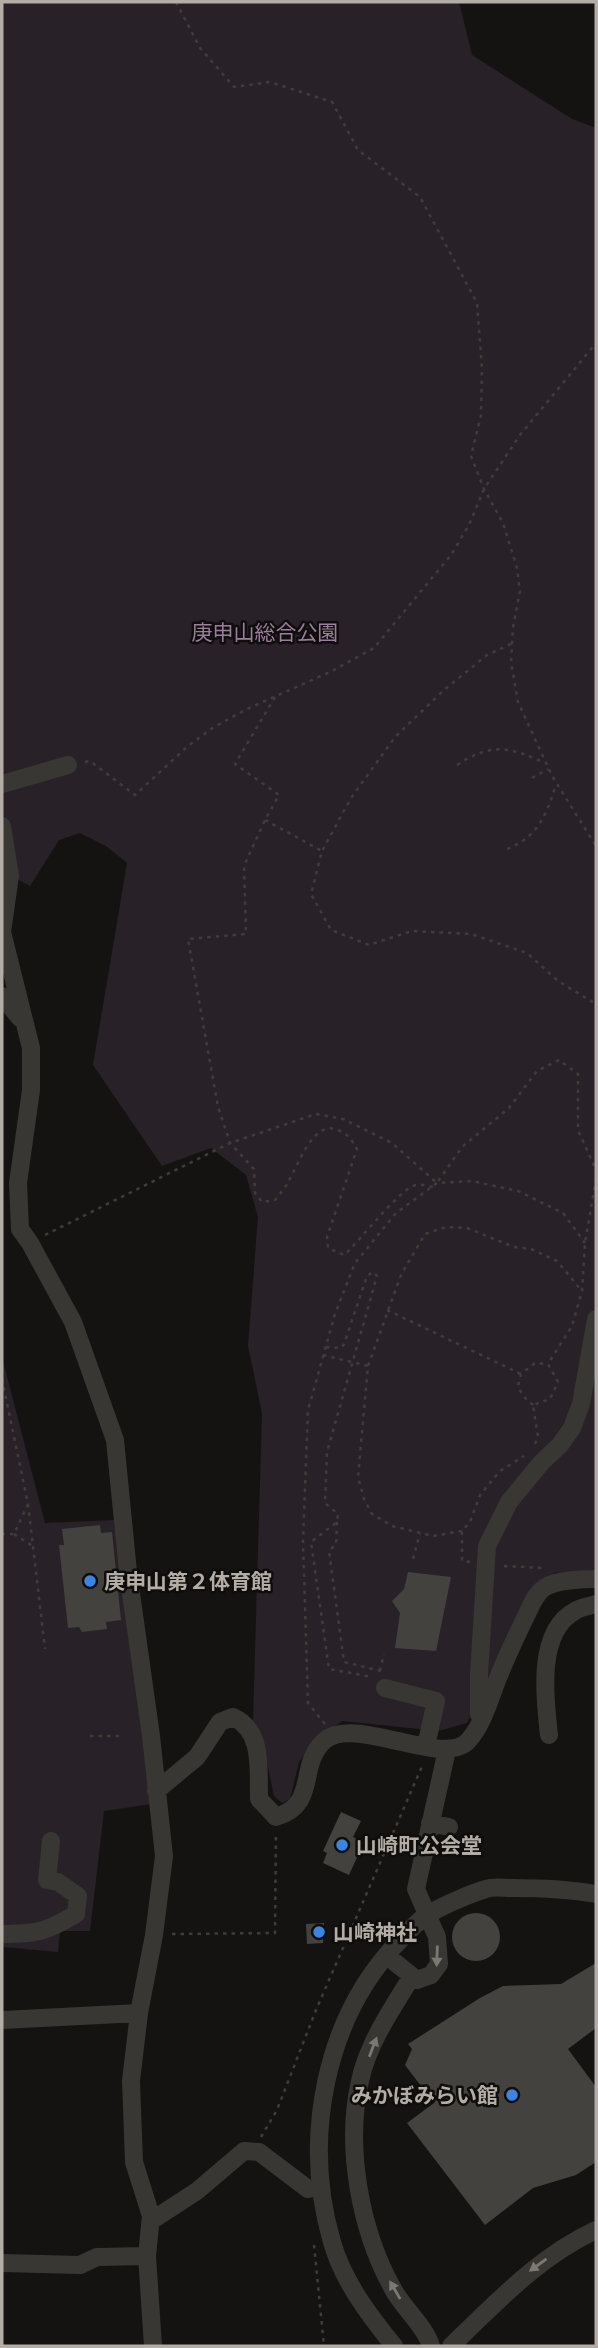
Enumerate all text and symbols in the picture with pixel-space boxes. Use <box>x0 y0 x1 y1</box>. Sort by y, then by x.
park label: 庚申山総合公園 <box>192 620 339 645</box>
place label: 庚申山第２体育館 <box>104 1569 272 1594</box>
marker: 庚申山第２体育館 <box>82 1573 98 1589</box>
place label: 山崎町公会堂 <box>356 1833 482 1858</box>
marker: 山崎町公会堂 <box>334 1837 350 1853</box>
place label: 山崎神社 <box>333 1920 417 1945</box>
marker: 山崎神社 <box>311 1924 327 1940</box>
one-way arrow <box>432 1945 443 1967</box>
one-way arrow <box>367 2037 378 2058</box>
place label: みかぼみらい館 <box>351 2083 498 2108</box>
marker: みかぼみらい館 <box>504 2087 520 2103</box>
one-way arrow <box>529 2258 547 2272</box>
one-way arrow <box>388 2280 401 2299</box>

